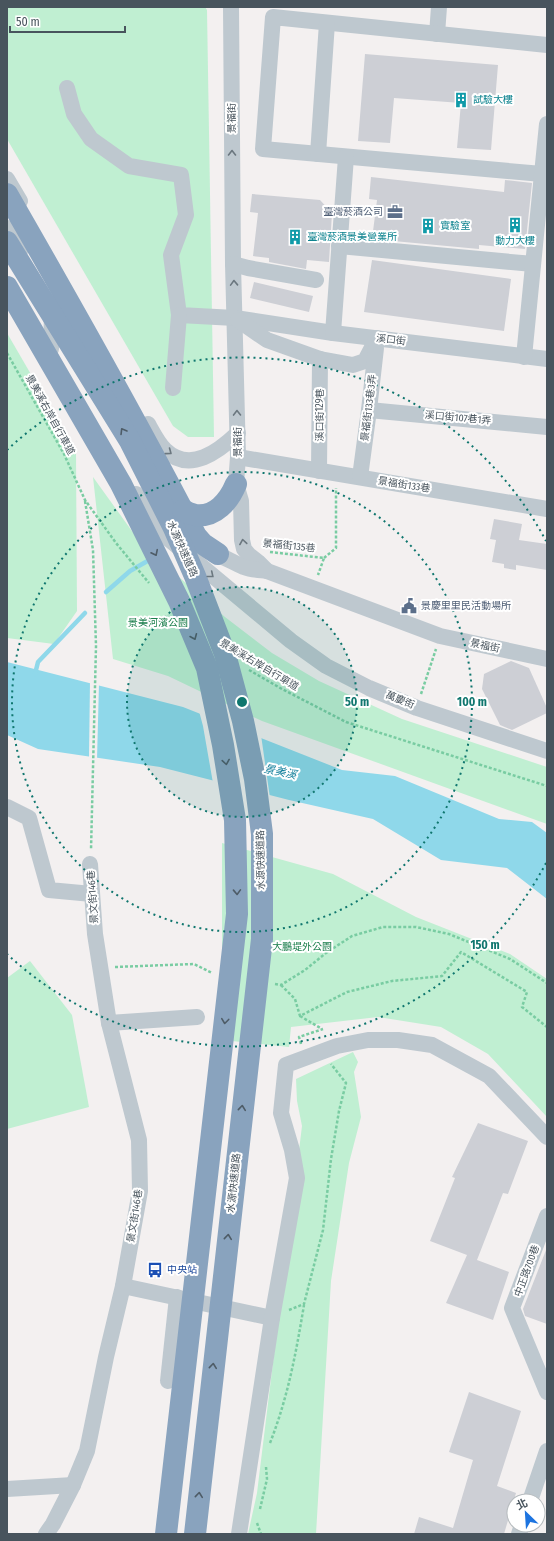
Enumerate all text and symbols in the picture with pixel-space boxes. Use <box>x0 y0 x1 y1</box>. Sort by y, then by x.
scale bar <box>10 8 125 34</box>
text: 50 m <box>16 15 40 29</box>
building icon: 試驗大樓 <box>452 91 470 109</box>
place label: 試驗大樓 <box>473 94 513 106</box>
street label: 景福街 <box>226 103 238 133</box>
one-way arrow <box>228 150 236 156</box>
office icon: 臺灣菸酒公司 <box>386 203 404 221</box>
place label: 臺灣菸酒公司 <box>323 206 383 218</box>
building icon: 動力大樓 <box>506 216 524 234</box>
building icon: 實驗室 <box>419 217 437 235</box>
place label: 實驗室 <box>440 220 470 232</box>
building icon: 臺灣菸酒景美營業所 <box>286 228 304 246</box>
place label: 臺灣菸酒景美營業所 <box>307 231 397 243</box>
place label: 動力大樓 <box>495 235 535 247</box>
one-way arrow <box>230 280 238 286</box>
street label: 溪口街 <box>375 332 407 348</box>
street label: 景美溪右岸自行車道 <box>23 373 77 457</box>
street label: 景福街133巷3弄 <box>359 374 379 442</box>
street label: 溪口街129巷 <box>314 388 326 442</box>
street label: 溪口街107巷1弄 <box>424 409 492 427</box>
one-way arrow <box>233 410 242 416</box>
street label: 景福街 <box>232 427 244 457</box>
one-way arrow <box>121 428 128 435</box>
one-way arrow <box>165 447 172 454</box>
street label: 景福街133巷 <box>377 475 431 495</box>
street label: 水源快速道路 <box>164 519 200 579</box>
street label: 景福街135巷 <box>262 537 316 555</box>
one-way arrow <box>239 539 248 545</box>
one-way arrow <box>150 549 158 556</box>
one-way arrow <box>206 570 213 577</box>
public building icon: 景慶里里民活動場所 <box>400 597 418 615</box>
place label: 景慶里里民活動場所 <box>421 600 511 612</box>
park label: 景美河濱公園 <box>128 617 188 629</box>
one-way arrow <box>189 632 197 640</box>
street label: 景美溪右岸自行車道 <box>217 637 301 693</box>
street label: 景福街 <box>469 637 501 655</box>
street label: 萬慶街 <box>384 689 416 711</box>
centre of rings <box>235 695 249 709</box>
text: 50 m <box>345 695 369 709</box>
text: 100 m <box>457 695 487 709</box>
one-way arrow <box>221 759 229 765</box>
water label: 景美溪 <box>263 762 299 782</box>
street label: 水源快速道路 <box>254 830 268 890</box>
street label: 景文街146巷 <box>85 870 101 924</box>
one-way arrow <box>233 889 241 895</box>
text: 150 m <box>470 938 500 952</box>
park label: 大鵬堤外公園 <box>272 941 332 953</box>
one-way arrow <box>221 1018 230 1024</box>
one-way arrow <box>238 1105 247 1111</box>
street label: 水源快速道路 <box>225 1153 243 1213</box>
street label: 景文街146巷 <box>125 1189 145 1243</box>
one-way arrow <box>223 1234 232 1240</box>
street label: 中正路700巷 <box>512 1243 542 1299</box>
bus stop icon: 中央站 <box>146 1261 164 1279</box>
place label: 中央站 <box>167 1264 197 1276</box>
one-way arrow <box>209 1363 218 1369</box>
one-way arrow <box>194 1492 203 1498</box>
north arrow <box>506 1493 546 1533</box>
text: 北 <box>514 1496 530 1513</box>

